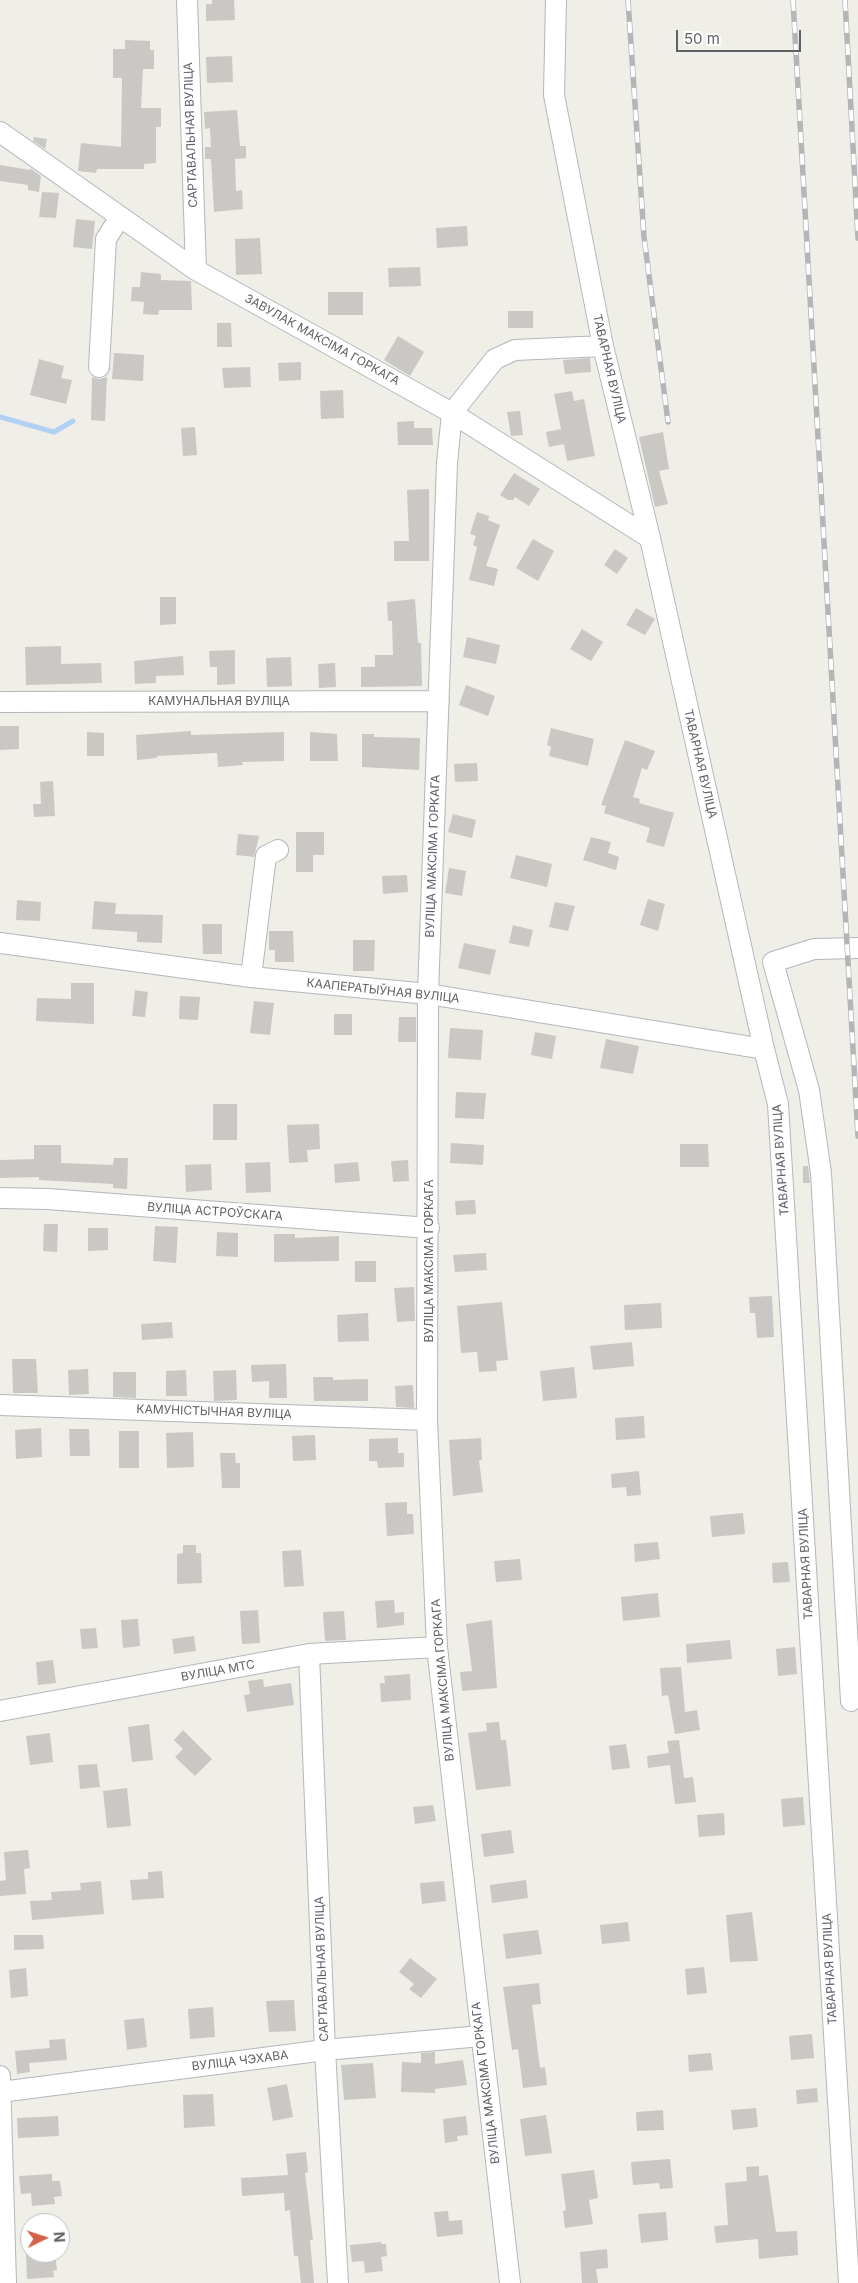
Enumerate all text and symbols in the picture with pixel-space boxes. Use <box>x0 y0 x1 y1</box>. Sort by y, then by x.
scale bar <box>678 20 803 52</box>
text: 50 m <box>684 29 720 48</box>
street label: САРТАВАЛЬНАЯ ВУЛІЦА <box>181 62 201 208</box>
street label: ЗАВУЛАК МАКСІМА ГОРКАГА <box>242 291 402 389</box>
street label: ТАВАРНАЯ ВУЛІЦА <box>589 313 629 425</box>
street label: КАМУНАЛЬНАЯ ВУЛІЦА <box>148 694 290 708</box>
street label: ТАВАРНАЯ ВУЛІЦА <box>680 708 720 820</box>
street label: ВУЛІЦА МАКСІМА ГОРКАГА <box>423 774 443 938</box>
street label: КААПЕРАТЫЎНАЯ ВУЛІЦА <box>306 976 460 1006</box>
street label: ТАВАРНАЯ ВУЛІЦА <box>770 1104 792 1216</box>
street label: ВУЛІЦА МАКСІМА ГОРКАГА <box>422 1179 436 1343</box>
street label: ВУЛІЦА АСТРОЎСКАГА <box>147 1200 283 1224</box>
street label: КАМУНІСТЫЧНАЯ ВУЛІЦА <box>136 1402 292 1422</box>
street label: ТАВАРНАЯ ВУЛІЦА <box>796 1508 816 1620</box>
street label: ВУЛІЦА МАКСІМА ГОРКАГА <box>429 1598 457 1762</box>
street label: ВУЛІЦА МТС <box>180 1657 256 1685</box>
street label: САРТАВАЛЬНАЯ ВУЛІЦА <box>312 1896 332 2042</box>
street label: ТАВАРНАЯ ВУЛІЦА <box>820 1913 840 2025</box>
street label: ВУЛІЦА МАКСІМА ГОРКАГА <box>469 2001 503 2165</box>
street label: ВУЛІЦА ЧЭХАВА <box>191 2048 289 2074</box>
north arrow <box>20 2213 70 2263</box>
text: N <box>51 2231 68 2243</box>

